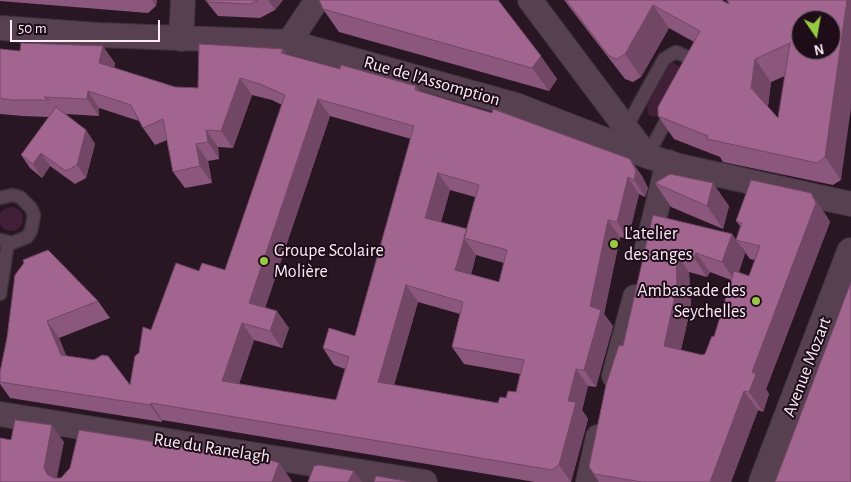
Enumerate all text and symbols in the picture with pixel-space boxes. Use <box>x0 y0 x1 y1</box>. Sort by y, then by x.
scale bar <box>12 10 162 42</box>
north arrow <box>791 10 841 60</box>
text: 50 m <box>18 21 47 36</box>
text: N <box>813 41 825 57</box>
street label: Rue de l'Assomption <box>361 51 503 111</box>
place label: L'atelier des anges <box>624 223 692 266</box>
marker: L'atelier des anges <box>608 238 620 250</box>
place label: Groupe Scolaire Molière <box>274 240 384 282</box>
marker: Groupe Scolaire Molière <box>258 255 270 267</box>
place label: Ambassade des Seychelles <box>637 280 746 322</box>
marker: Ambassade des Seychelles <box>750 295 762 307</box>
street label: Avenue Mozart <box>778 314 836 420</box>
street label: Rue du Ranelagh <box>152 428 272 468</box>

